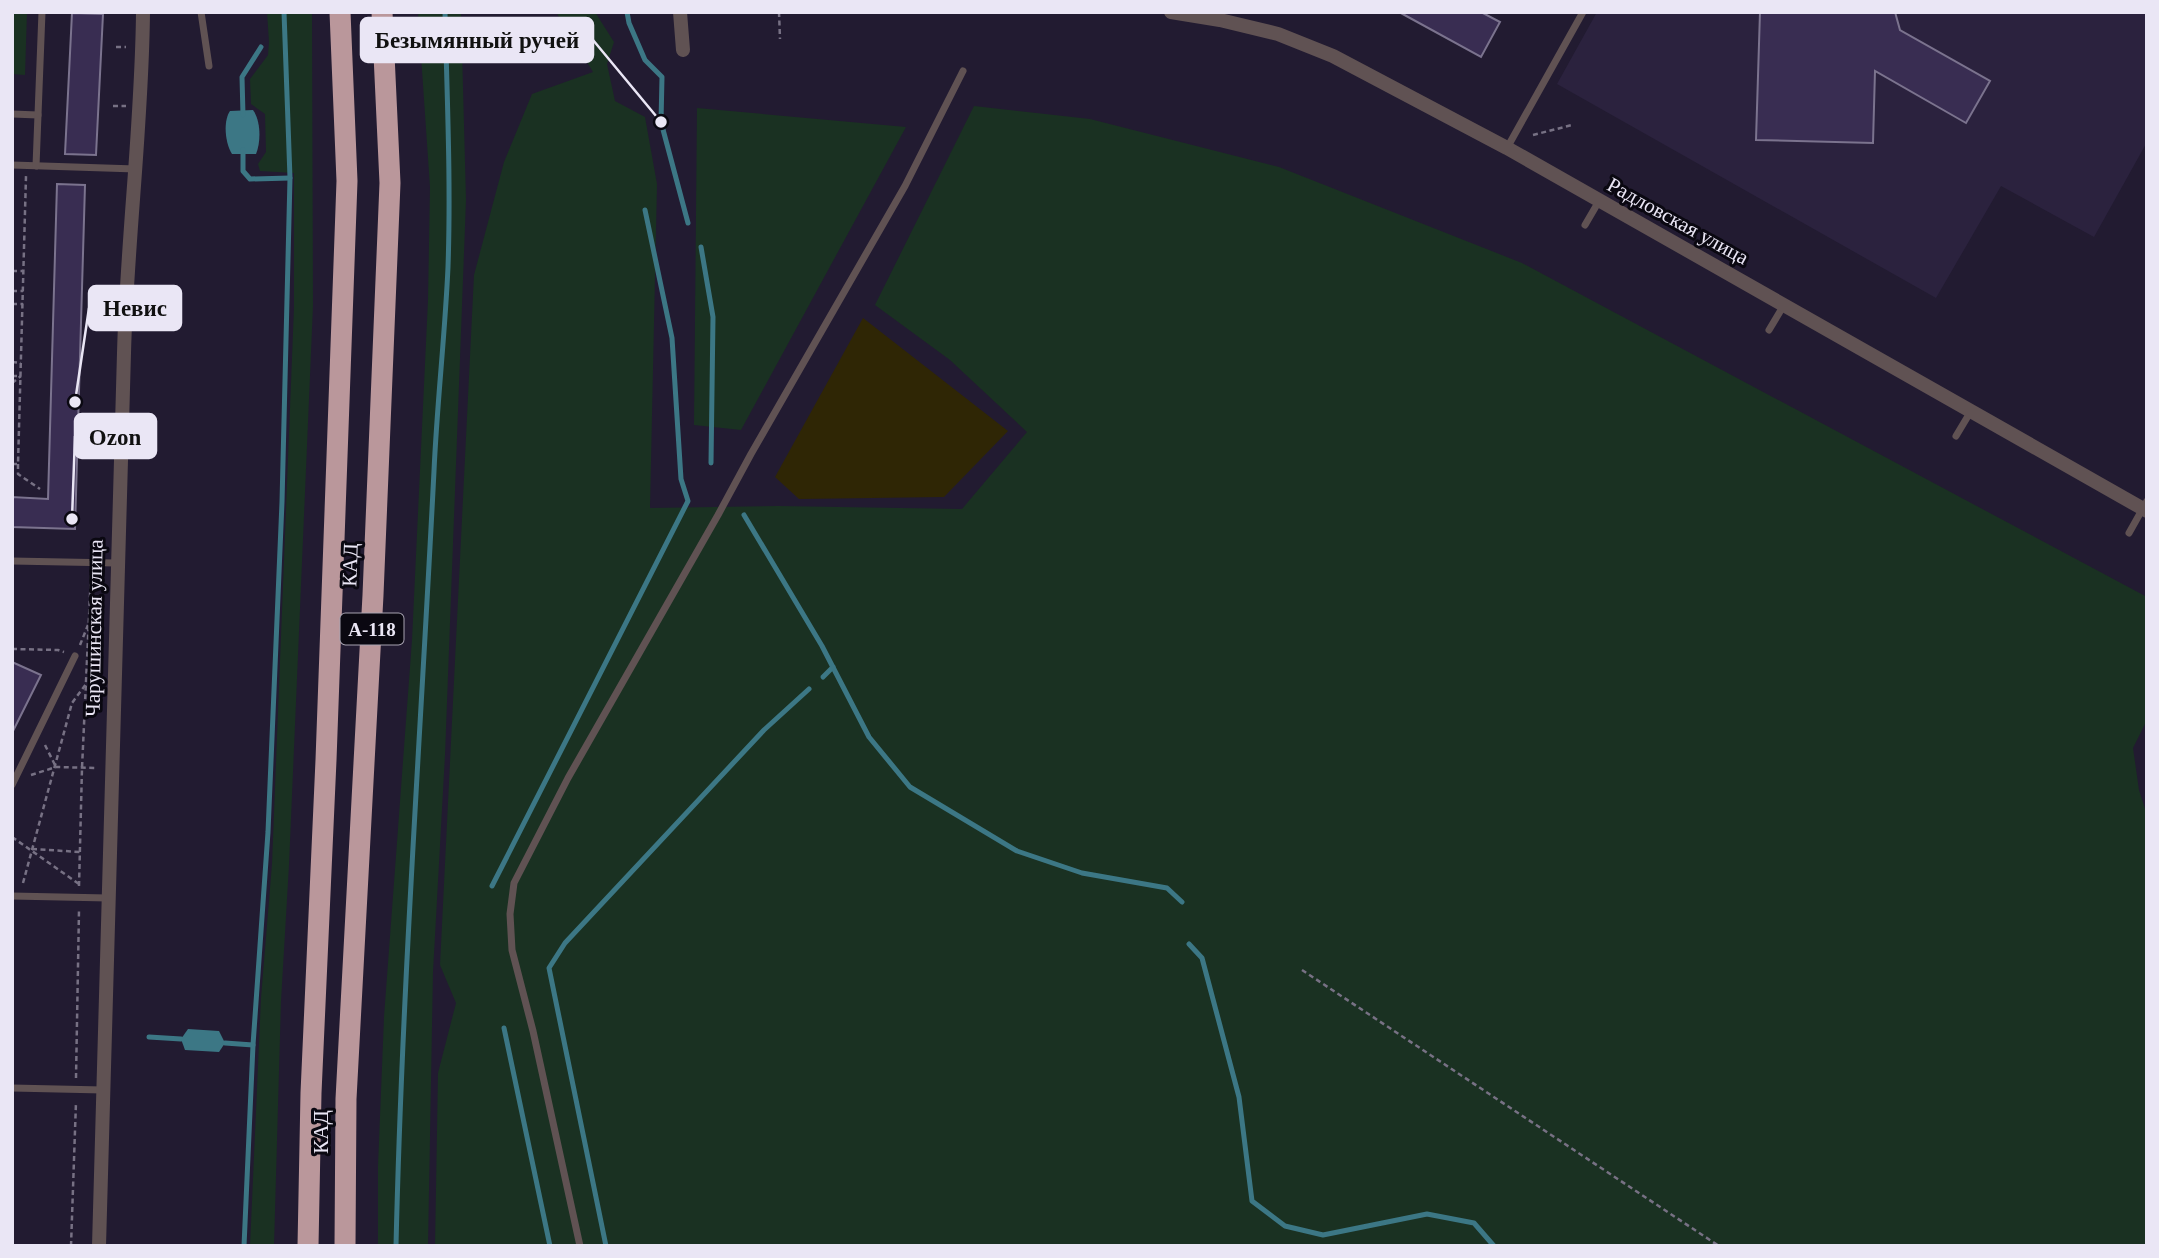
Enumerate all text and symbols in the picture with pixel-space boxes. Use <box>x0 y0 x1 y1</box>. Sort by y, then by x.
callout: Безымянный ручей <box>361 18 593 62</box>
text: Безымянный ручей <box>375 28 579 53</box>
street label: Радловская улица <box>1603 172 1753 270</box>
callout: Невис <box>89 286 181 330</box>
text: Невис <box>103 296 167 321</box>
callout: Ozon <box>75 414 156 458</box>
text: Ozon <box>89 425 141 450</box>
street label: Чарушинская улица <box>80 538 108 717</box>
street label: КАД <box>337 543 363 587</box>
road number: А-118 <box>340 614 404 644</box>
street label: КАД <box>309 1110 333 1154</box>

